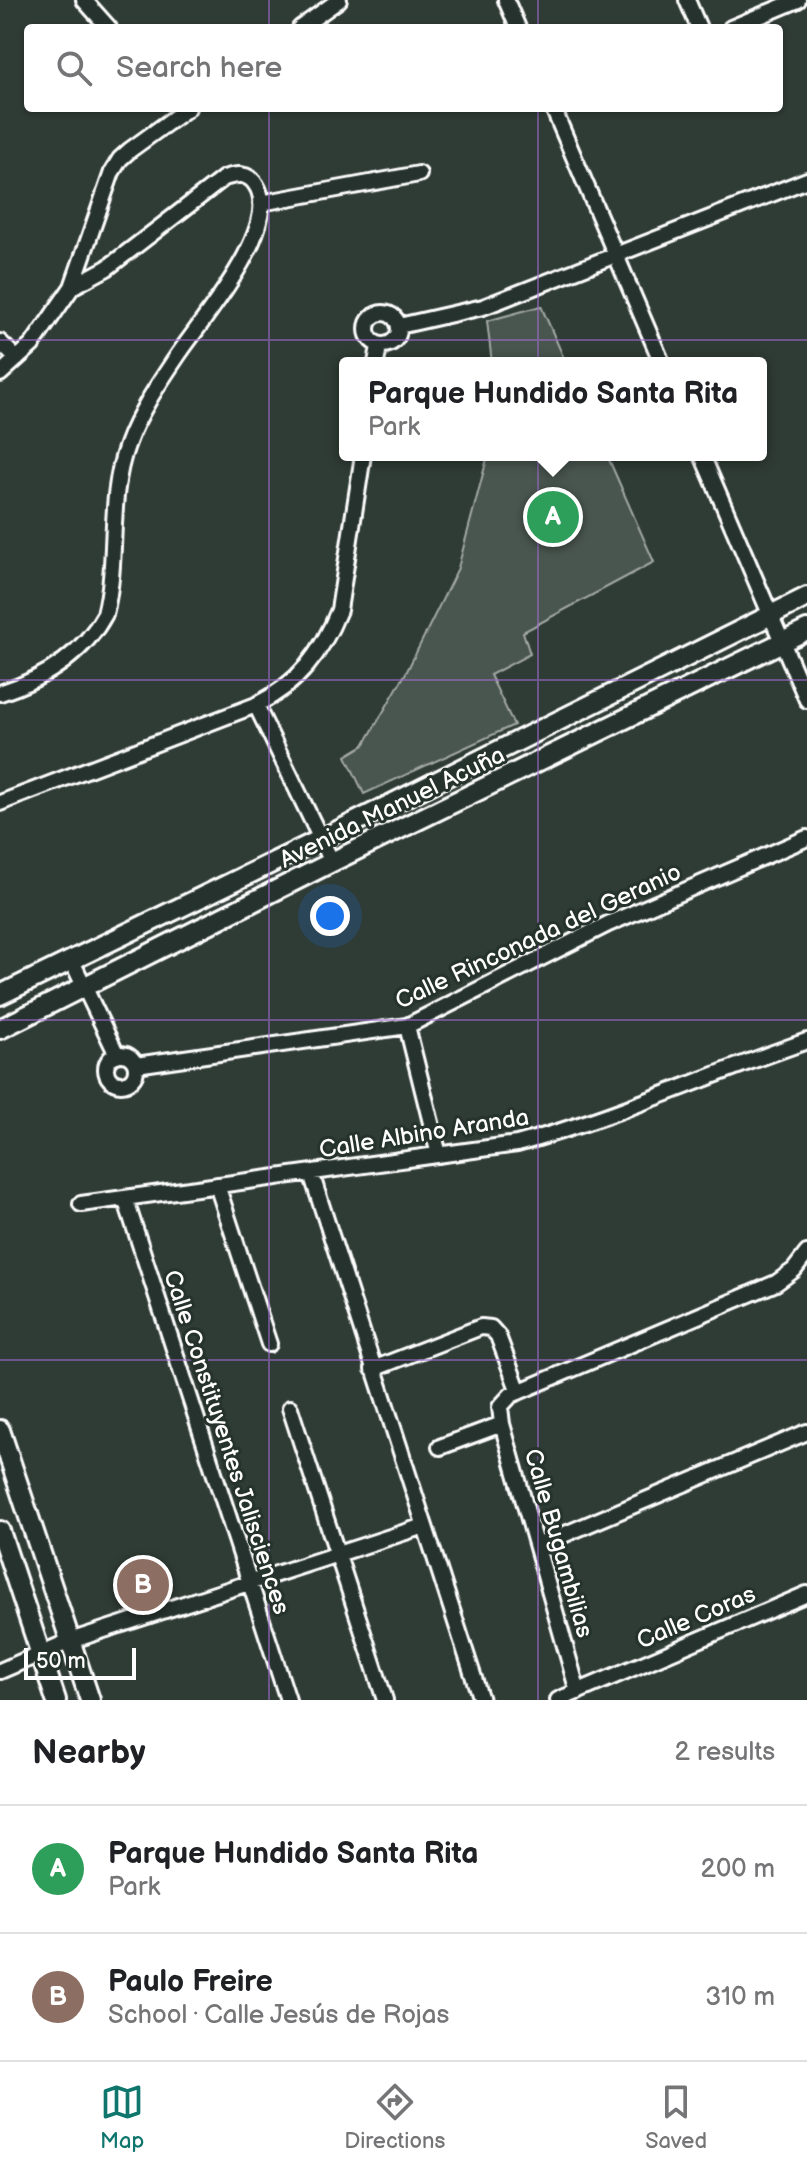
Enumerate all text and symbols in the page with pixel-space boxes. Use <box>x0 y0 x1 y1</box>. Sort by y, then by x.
search box <box>24 24 783 112</box>
icon: search <box>52 46 96 90</box>
text: Search here <box>116 50 282 86</box>
popup <box>339 357 767 461</box>
text: Parque Hundido Santa Rita <box>368 376 738 412</box>
text: Park <box>368 412 420 443</box>
pin: A <box>527 487 579 547</box>
street label: Avenida Manuel Acuña <box>275 740 510 875</box>
street label: Calle Rinconada del Geranio <box>391 857 686 1016</box>
your location <box>310 896 350 936</box>
street label: Calle Albino Aranda <box>317 1103 531 1164</box>
street label: Calle Constituyentes Jalisciences <box>157 1266 296 1618</box>
street label: Calle Bugambilias <box>518 1446 599 1641</box>
pin: B <box>117 1555 169 1615</box>
street label: Calle Coras <box>632 1579 760 1655</box>
scale bar <box>24 1644 136 1680</box>
text: 50 m <box>36 1648 86 1675</box>
text: Nearby <box>32 1732 146 1773</box>
text: 2 results <box>675 1737 775 1768</box>
text: Parque Hundido Santa Rita <box>108 1836 478 1872</box>
text: A <box>50 1854 66 1885</box>
text: 200 m <box>701 1854 775 1885</box>
text: Park <box>108 1872 160 1903</box>
text: Paulo Freire <box>108 1964 273 2000</box>
text: B <box>49 1982 67 2013</box>
text: 310 m <box>705 1982 775 2013</box>
text: School · Calle Jesús de Rojas <box>108 2000 449 2031</box>
tab: Map <box>100 2080 144 2155</box>
tab: Directions <box>344 2080 445 2155</box>
tab: Saved <box>645 2080 707 2155</box>

